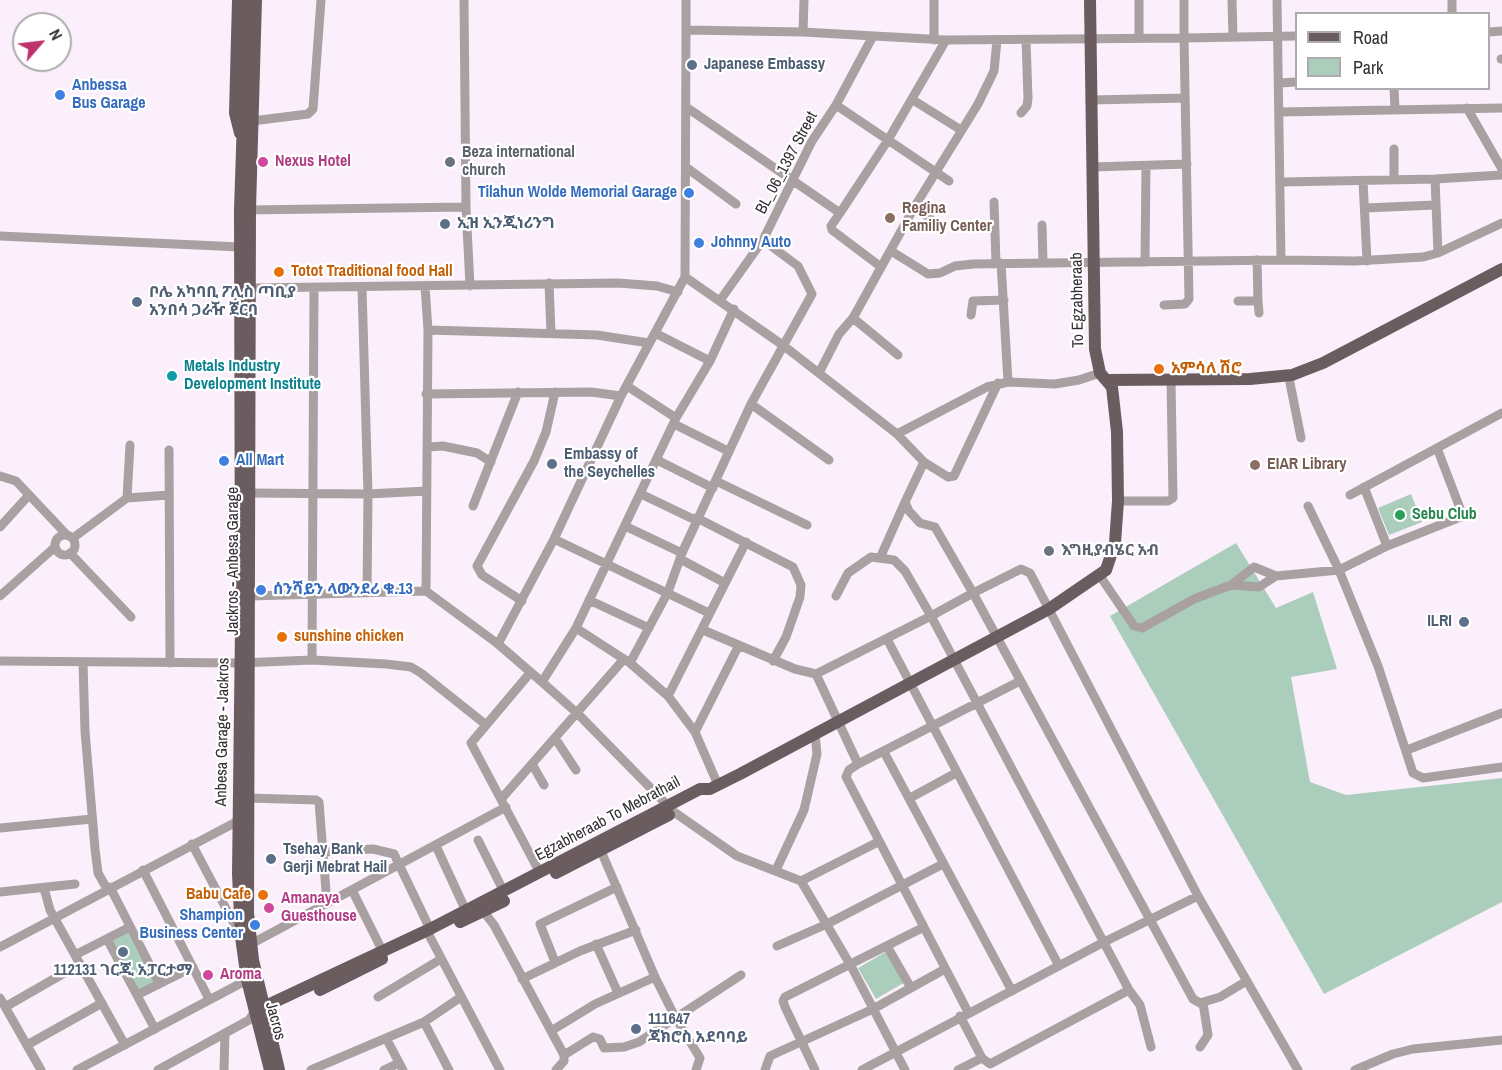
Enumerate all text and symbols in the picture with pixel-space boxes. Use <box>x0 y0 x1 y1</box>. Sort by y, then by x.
north arrow <box>12 12 72 72</box>
legend <box>1295 12 1490 90</box>
text: N <box>44 25 68 44</box>
text: Road <box>1353 25 1388 50</box>
place label: Japanese Embassy <box>704 55 825 75</box>
text: Park <box>1353 55 1383 80</box>
marker: Japanese Embassy <box>685 58 699 72</box>
place label: Anbessa Bus Garage <box>72 76 146 114</box>
marker: Anbessa Bus Garage <box>53 88 67 102</box>
street label: BL_06_1397 Street <box>752 109 822 217</box>
place label: Beza international church <box>462 143 575 181</box>
place label: Nexus Hotel <box>275 152 351 172</box>
marker: Nexus Hotel <box>256 155 270 169</box>
marker: Beza international church <box>443 155 457 169</box>
place label: Tilahun Wolde Memorial Garage <box>478 183 677 203</box>
marker: Tilahun Wolde Memorial Garage <box>682 186 696 200</box>
place label: Regina Familiy Center <box>902 199 992 237</box>
marker: Regina Familiy Center <box>883 211 897 225</box>
place label: ኢዝ ኢንጂነሪንግ <box>457 214 555 234</box>
marker: ኢዝ ኢንጂነሪንግ <box>438 217 452 231</box>
place label: Johnny Auto <box>711 233 791 253</box>
marker: Johnny Auto <box>692 236 706 250</box>
street label: To Egzabheraab <box>1068 252 1088 348</box>
place label: Totot Traditional food Hall <box>291 262 453 282</box>
marker: Totot Traditional food Hall <box>272 265 286 279</box>
place label: ቦሌ አካባቢ ፖሊስ ጣቢያ አንበሳ ጋራዥ ጀርባ <box>149 283 296 321</box>
marker: ቦሌ አካባቢ ፖሊስ ጣቢያ አንበሳ ጋራዥ ጀርባ <box>130 295 144 309</box>
place label: Metals Industry Development Institute <box>184 357 321 395</box>
place label: አምሳለ ሽሮ <box>1171 359 1242 379</box>
marker: አምሳለ ሽሮ <box>1152 362 1166 376</box>
marker: Metals Industry Development Institute <box>165 369 179 383</box>
place label: Embassy of the Seychelles <box>564 445 655 483</box>
place label: All Mart <box>236 451 284 471</box>
marker: All Mart <box>217 454 231 468</box>
place label: EIAR Library <box>1267 455 1346 475</box>
marker: Embassy of the Seychelles <box>545 457 559 471</box>
marker: EIAR Library <box>1248 458 1262 472</box>
street label: Jackros - Anbesa Garage <box>224 487 244 635</box>
place label: Sebu Club <box>1412 505 1477 525</box>
marker: Sebu Club <box>1393 508 1407 522</box>
place label: እግዚያብሄር አብ <box>1061 541 1159 561</box>
marker: እግዚያብሄር አብ <box>1042 544 1056 558</box>
place label: ሰንሻይን ላውንደሪ ቁ.13 <box>273 580 413 600</box>
marker: ሰንሻይን ላውንደሪ ቁ.13 <box>254 583 268 597</box>
place label: ILRI <box>1427 612 1452 632</box>
marker: ILRI <box>1457 615 1471 629</box>
place label: sunshine chicken <box>294 627 404 647</box>
marker: sunshine chicken <box>275 630 289 644</box>
street label: Anbesa Garage - Jackros <box>212 657 234 807</box>
street label: Egzabheraab To Mebrathail <box>532 773 684 865</box>
place label: Tsehay Bank Gerji Mebrat Hail <box>283 840 387 878</box>
marker: Tsehay Bank Gerji Mebrat Hail <box>264 852 278 866</box>
place label: Babu Cafe <box>186 885 251 905</box>
marker: Babu Cafe <box>256 888 270 902</box>
place label: Amanaya Guesthouse <box>281 889 357 927</box>
marker: Amanaya Guesthouse <box>262 901 276 915</box>
place label: Shampion Business Center <box>139 906 243 944</box>
marker: Shampion Business Center <box>248 918 262 932</box>
marker: 112131 ገርጂ አፓርታማ <box>116 945 130 959</box>
place label: 112131 ገርጂ አፓርታማ <box>54 961 192 981</box>
place label: Aroma <box>220 965 262 985</box>
marker: Aroma <box>201 968 215 982</box>
street label: Jacros <box>261 1000 289 1042</box>
place label: 111647 ጃክሮስ አደባባይ <box>648 1010 748 1048</box>
marker: 111647 ጃክሮስ አደባባይ <box>629 1022 643 1036</box>

